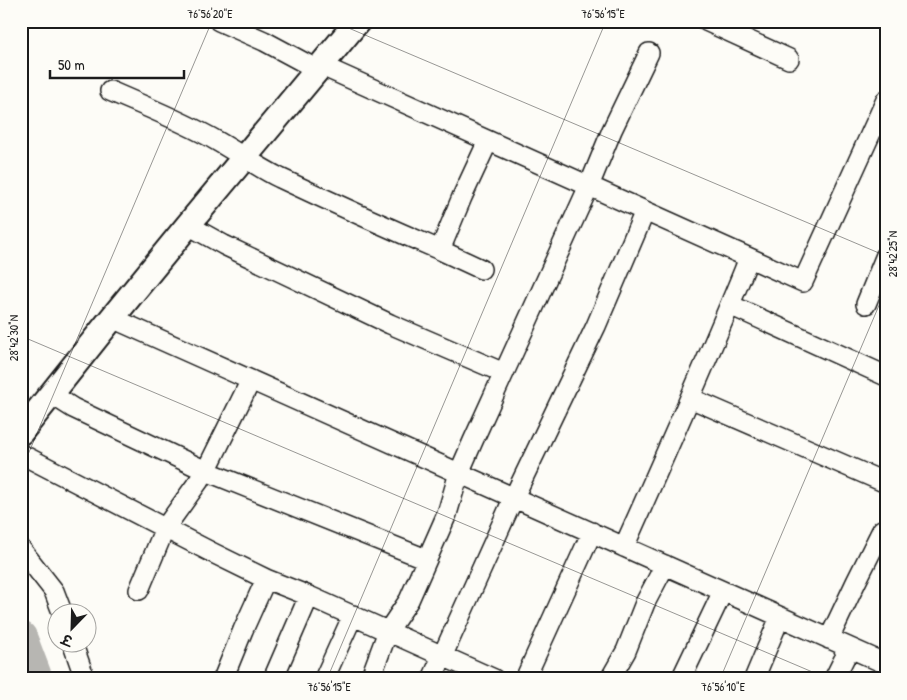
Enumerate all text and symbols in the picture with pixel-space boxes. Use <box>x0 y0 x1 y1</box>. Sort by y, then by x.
text: 76°56'20"E <box>187 5 233 22</box>
text: 76°56'15"E <box>581 5 626 22</box>
scale bar <box>50 48 184 80</box>
text: 50 m <box>58 54 85 75</box>
text: 28°42'25"N <box>884 231 901 277</box>
text: 28°42'30"N <box>5 315 22 361</box>
north arrow <box>48 602 98 652</box>
text: उ <box>57 629 77 652</box>
text: 76°56'15"E <box>307 678 352 695</box>
text: 76°56'10"E <box>701 678 746 695</box>

